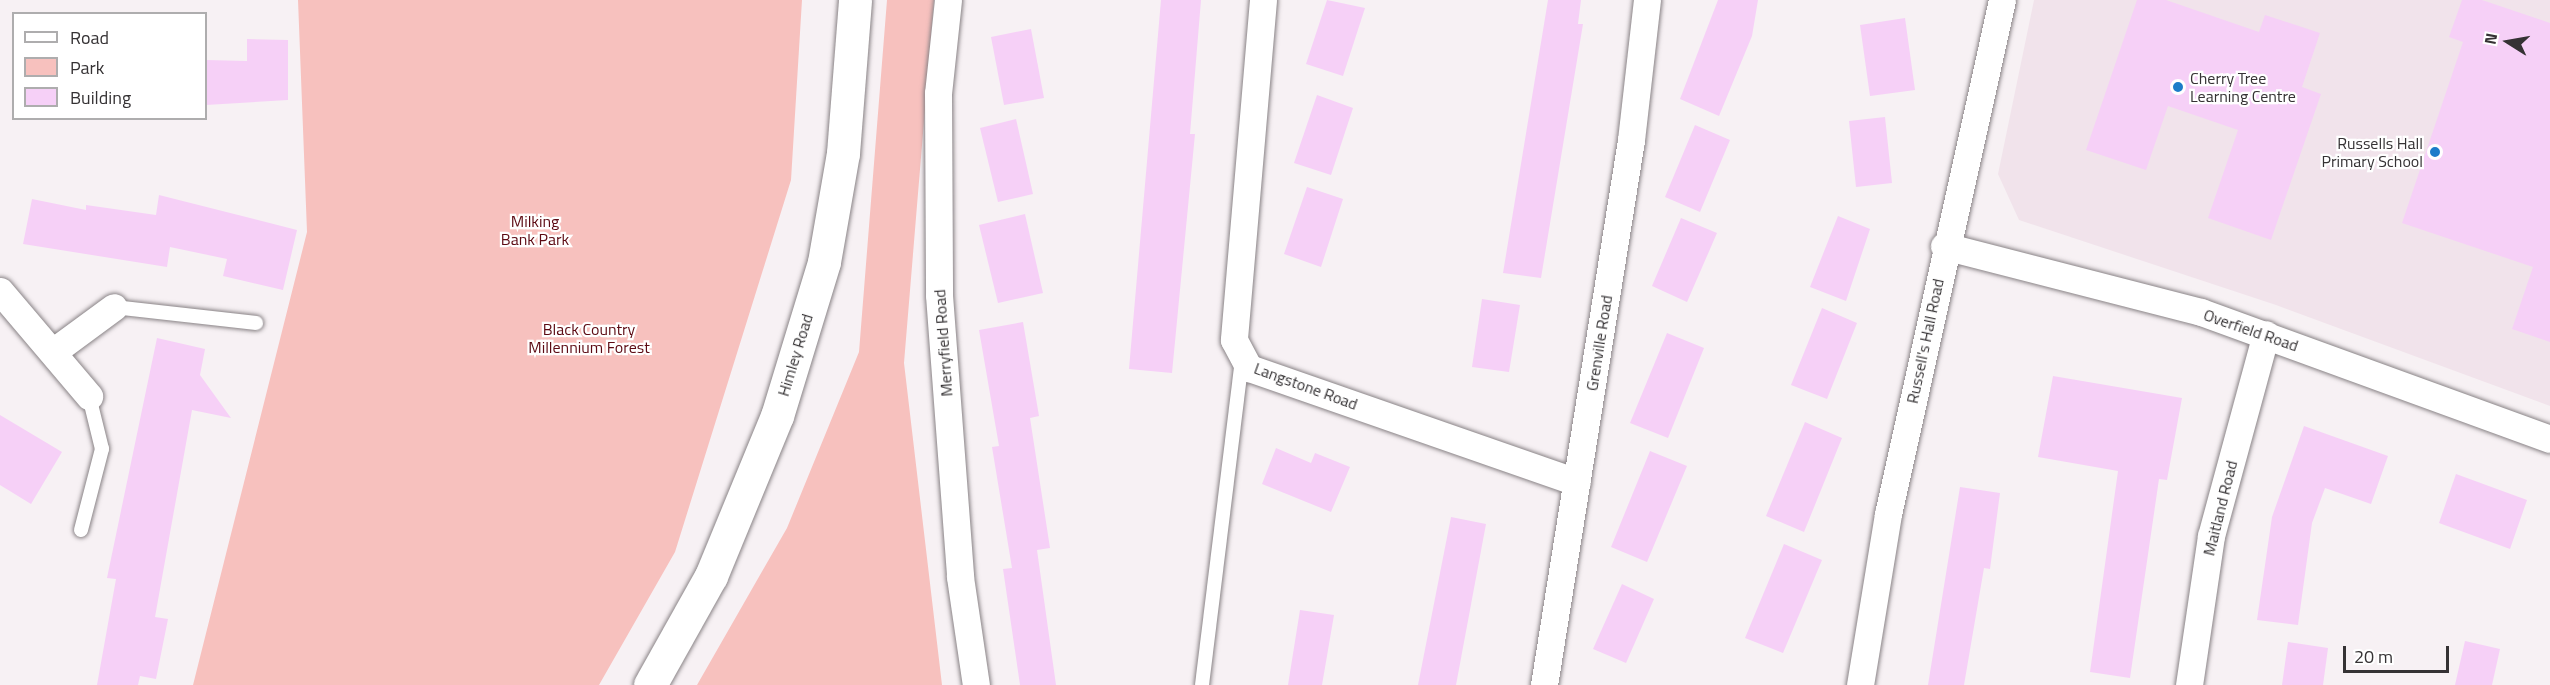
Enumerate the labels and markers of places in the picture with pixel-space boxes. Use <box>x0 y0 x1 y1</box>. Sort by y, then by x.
place label: Cherry Tree Learning Centre <box>2190 68 2296 106</box>
marker: Cherry Tree Learning Centre <box>2171 80 2185 94</box>
place label: Russells Hall Primary School <box>2321 133 2423 171</box>
marker: Russells Hall Primary School <box>2428 145 2442 159</box>

